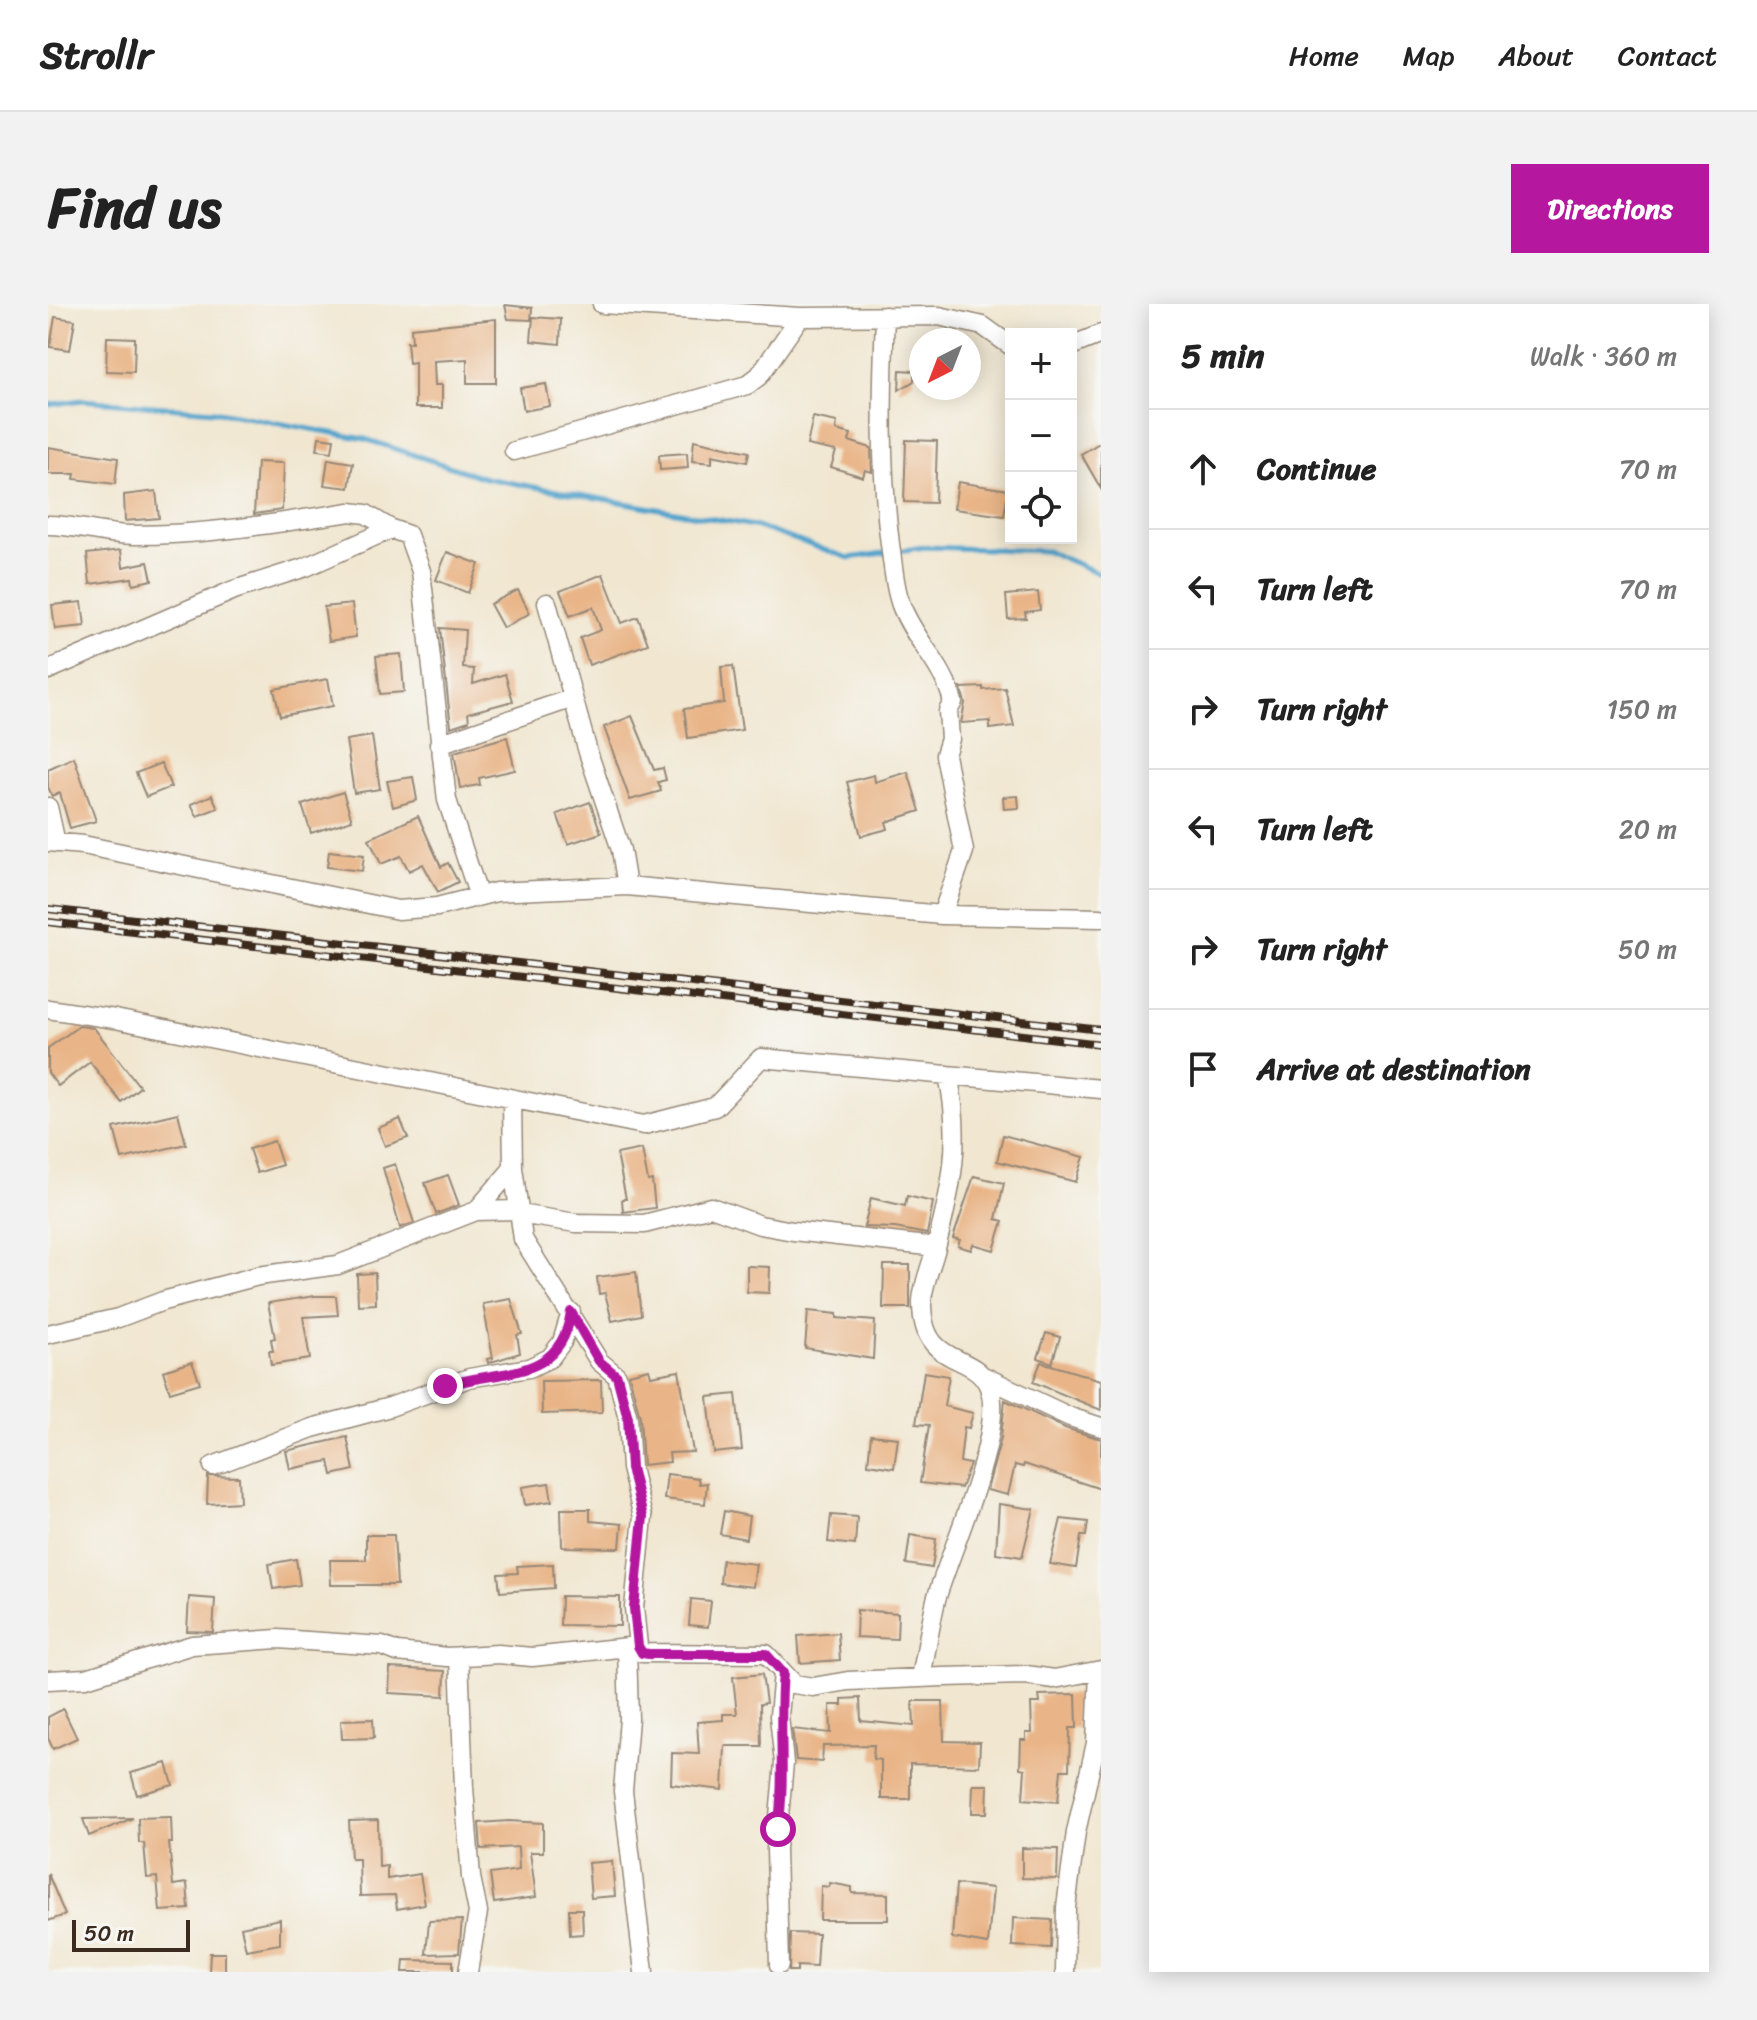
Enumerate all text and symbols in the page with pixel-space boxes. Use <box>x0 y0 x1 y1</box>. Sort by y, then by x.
text: Strollr <box>40 22 153 89</box>
text: Home <box>1289 31 1359 80</box>
text: Map <box>1403 31 1454 80</box>
text: About <box>1498 31 1574 80</box>
text: Contact <box>1618 31 1717 80</box>
text: Find us <box>48 159 221 258</box>
button: Directions <box>1511 164 1709 253</box>
text: 5 min <box>1181 326 1264 386</box>
north arrow <box>909 328 981 400</box>
map controls <box>1005 328 1077 544</box>
button: + <box>1005 328 1077 400</box>
text: Walk · 360 m <box>1530 333 1677 379</box>
button: − <box>1005 400 1077 472</box>
text: Continue <box>1257 442 1376 496</box>
text: 70 m <box>1619 446 1677 492</box>
icon: ahead <box>1181 447 1225 491</box>
button: locate <box>1005 472 1077 544</box>
text: Turn left <box>1257 562 1373 616</box>
text: 70 m <box>1619 566 1677 612</box>
icon: left <box>1181 567 1225 611</box>
text: Turn right <box>1257 682 1387 736</box>
text: 150 m <box>1607 686 1677 732</box>
icon: right <box>1181 687 1225 731</box>
text: Turn left <box>1257 802 1373 856</box>
text: 20 m <box>1619 806 1677 852</box>
icon: left <box>1181 807 1225 851</box>
text: Turn right <box>1257 922 1387 976</box>
text: 50 m <box>1618 926 1677 972</box>
icon: right <box>1181 927 1225 971</box>
text: Arrive at destination <box>1257 1042 1531 1096</box>
icon: arrive <box>1181 1047 1225 1091</box>
route end <box>427 1368 463 1404</box>
route start <box>760 1811 796 1847</box>
text: 50 m <box>84 1914 134 1953</box>
scale bar <box>72 1916 190 1952</box>

